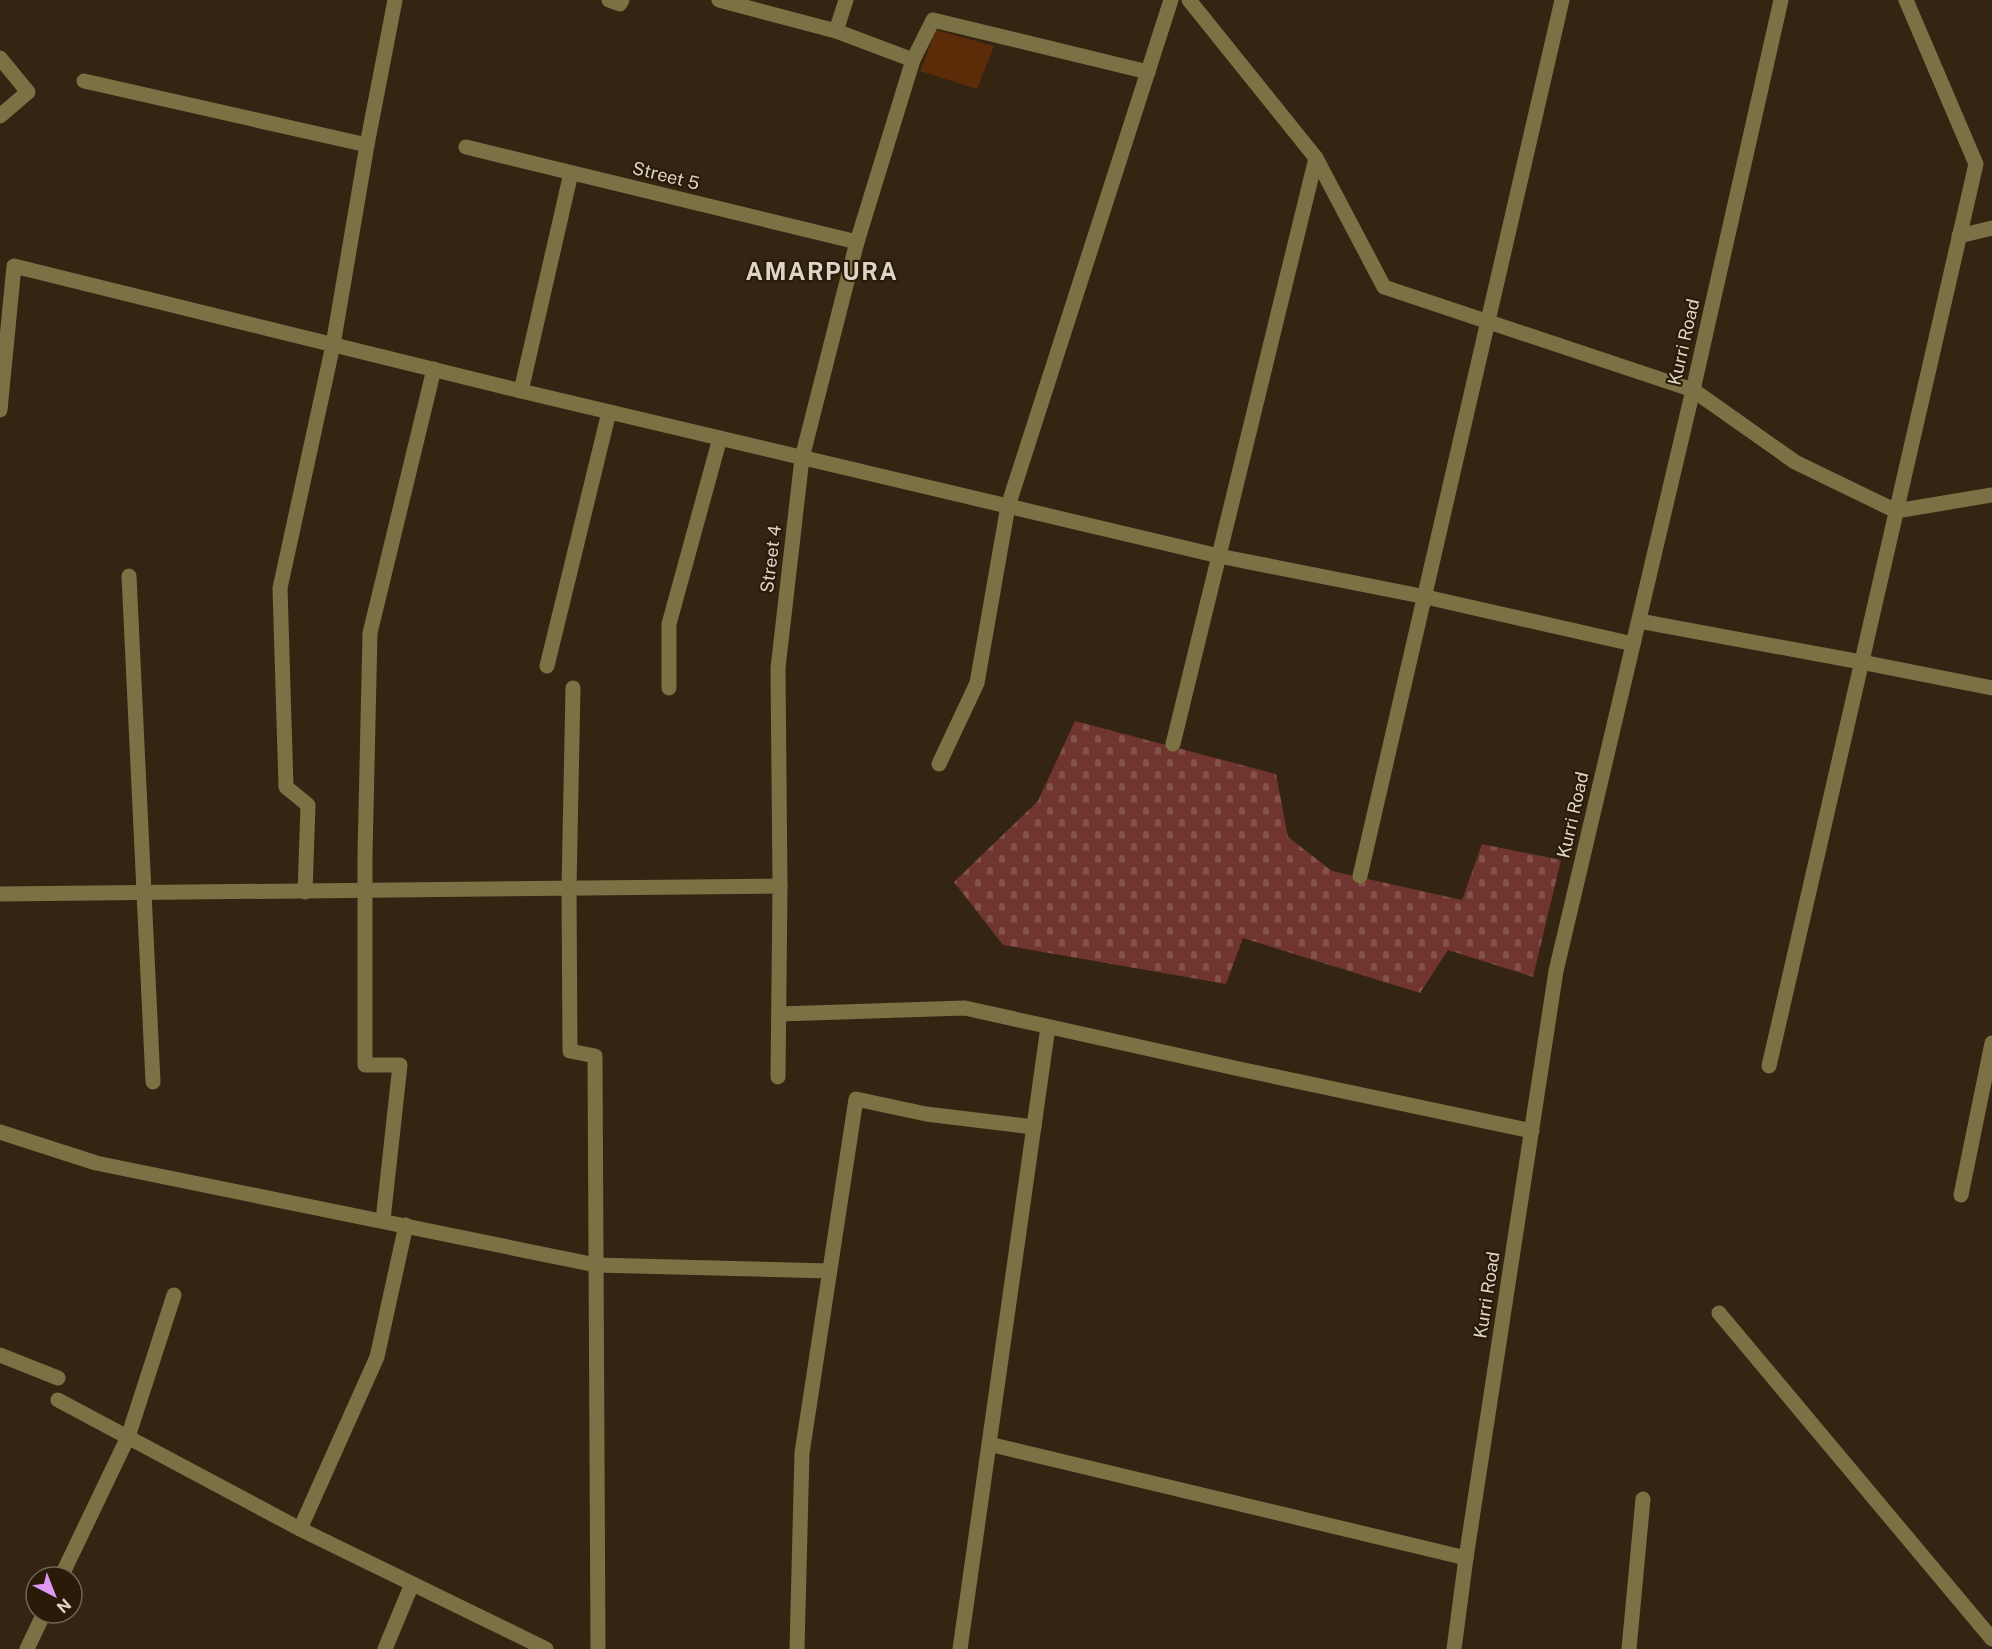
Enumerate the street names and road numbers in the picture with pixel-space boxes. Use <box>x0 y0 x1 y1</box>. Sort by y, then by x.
street label: Street 5 <box>630 157 702 194</box>
street label: Kurri Road <box>1663 297 1704 387</box>
street label: Street 4 <box>756 524 785 594</box>
street label: Kurri Road <box>1552 770 1593 860</box>
street label: Kurri Road <box>1469 1250 1504 1340</box>

